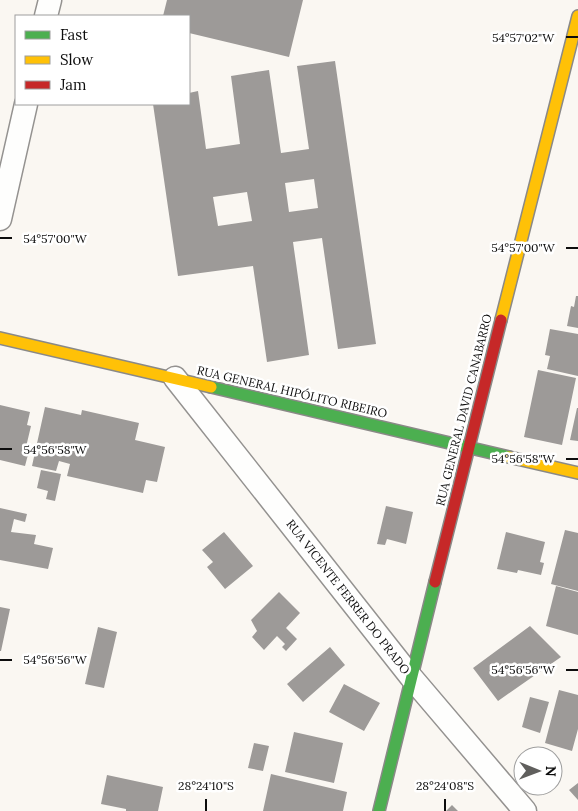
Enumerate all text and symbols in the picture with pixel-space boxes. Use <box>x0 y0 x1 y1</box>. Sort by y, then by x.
legend <box>15 15 190 105</box>
text: Fast <box>60 25 88 44</box>
text: 54°57'02"W <box>492 30 555 45</box>
text: Slow <box>60 50 93 69</box>
text: Jam <box>59 75 87 94</box>
text: 54°57'00"W <box>23 231 88 246</box>
text: 54°57'00"W <box>491 240 556 255</box>
street label: RUA GENERAL DAVID CANABARRO <box>432 312 495 507</box>
street label: RUA GENERAL HIPÓLITO RIBEIRO <box>196 362 389 421</box>
text: 54°56'58"W <box>23 442 88 457</box>
text: 54°56'58"W <box>491 451 556 466</box>
street label: RUA VICENTE FERRER DO PRADO <box>283 516 413 677</box>
text: 54°56'56"W <box>23 652 88 667</box>
text: 54°56'56"W <box>491 662 556 677</box>
north arrow <box>513 746 563 796</box>
text: N <box>542 766 560 777</box>
text: 28°24'10"S <box>178 778 234 793</box>
text: 28°24'08"S <box>416 778 474 793</box>

